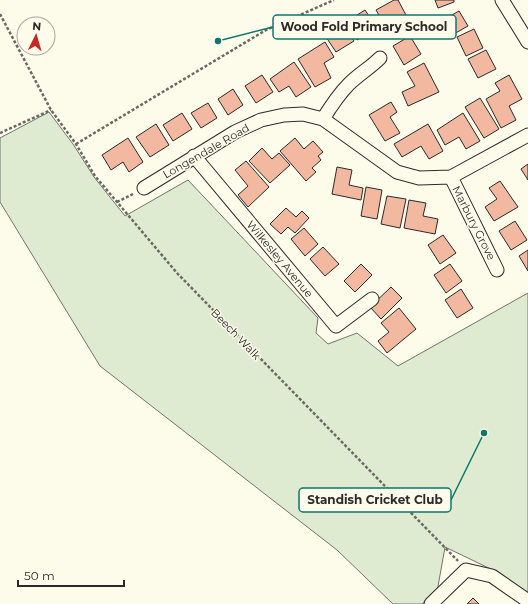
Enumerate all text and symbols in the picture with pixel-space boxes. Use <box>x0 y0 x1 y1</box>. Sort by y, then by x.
callout: Wood Fold Primary School <box>273 15 456 39</box>
north arrow <box>16 16 56 56</box>
text: N <box>32 19 42 33</box>
text: Wood Fold Primary School <box>281 19 447 34</box>
street label: Longendale Road <box>160 121 252 181</box>
street label: Marbury Grove <box>449 184 499 263</box>
street label: Wilkesley Avenue <box>244 218 317 301</box>
street label: Beech Walk <box>208 306 264 363</box>
callout: Standish Cricket Club <box>299 488 451 512</box>
text: Standish Cricket Club <box>307 492 443 507</box>
scale bar <box>18 562 124 588</box>
text: 50 m <box>24 568 55 583</box>

